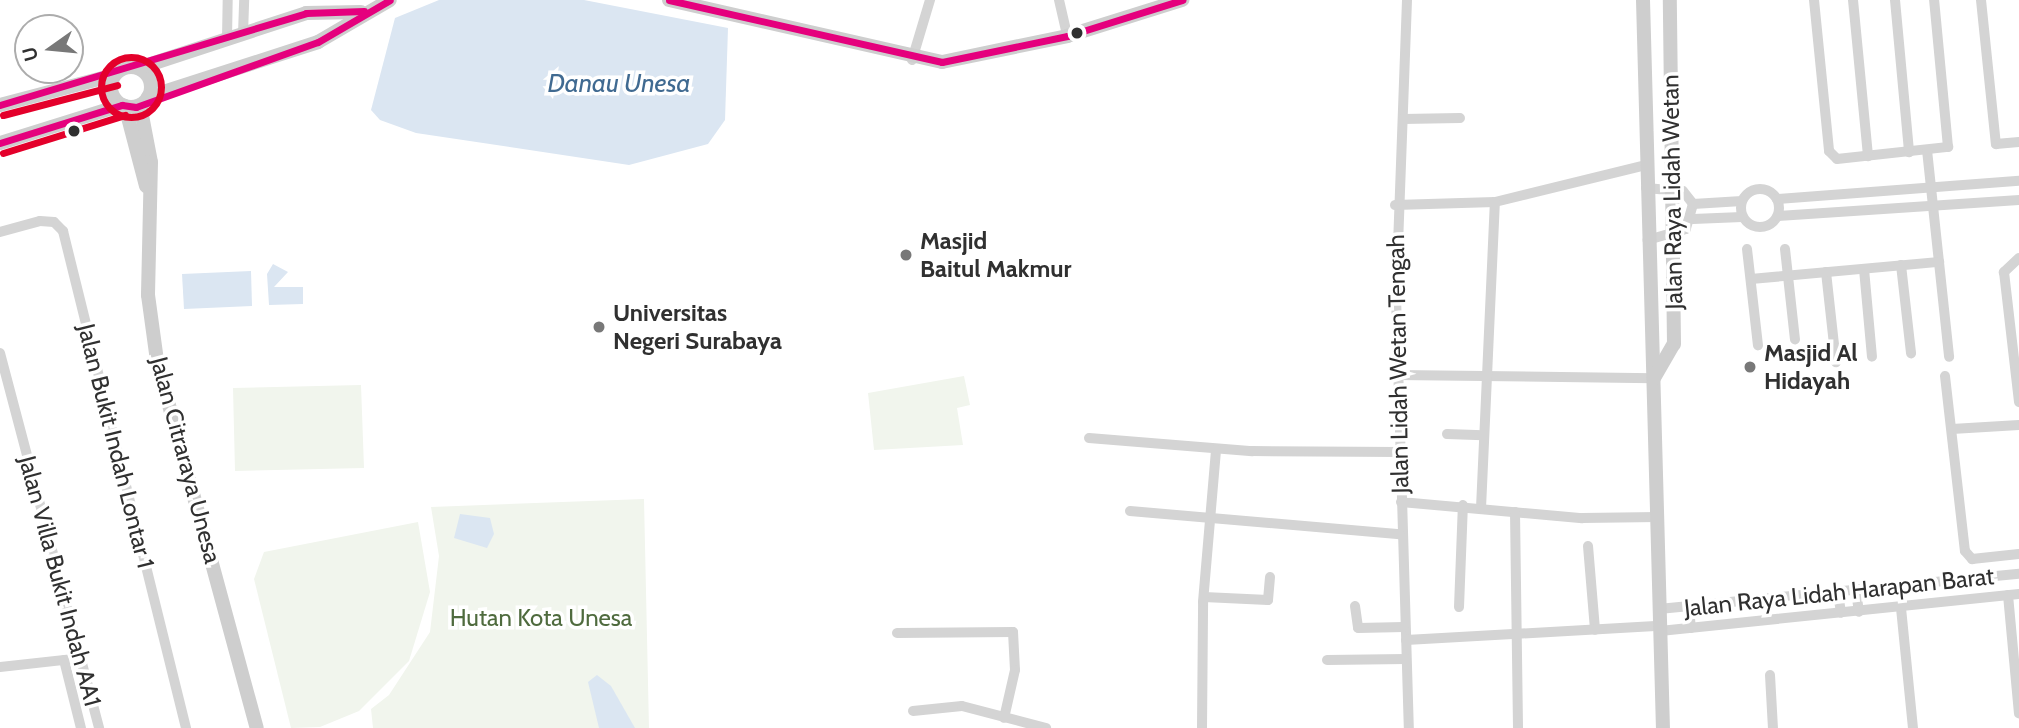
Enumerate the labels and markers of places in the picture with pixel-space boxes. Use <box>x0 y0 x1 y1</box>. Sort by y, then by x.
unlabelled marker <box>1070 26 1084 40</box>
unlabelled marker <box>67 124 81 138</box>
place label: Masjid Baitul Makmur <box>920 227 1071 283</box>
marker: Masjid Baitul Makmur <box>898 247 914 263</box>
place label: Universitas Negeri Surabaya <box>613 299 782 355</box>
marker: Universitas Negeri Surabaya <box>591 319 607 335</box>
place label: Masjid Al Hidayah <box>1764 339 1858 395</box>
marker: Masjid Al Hidayah <box>1742 359 1758 375</box>

